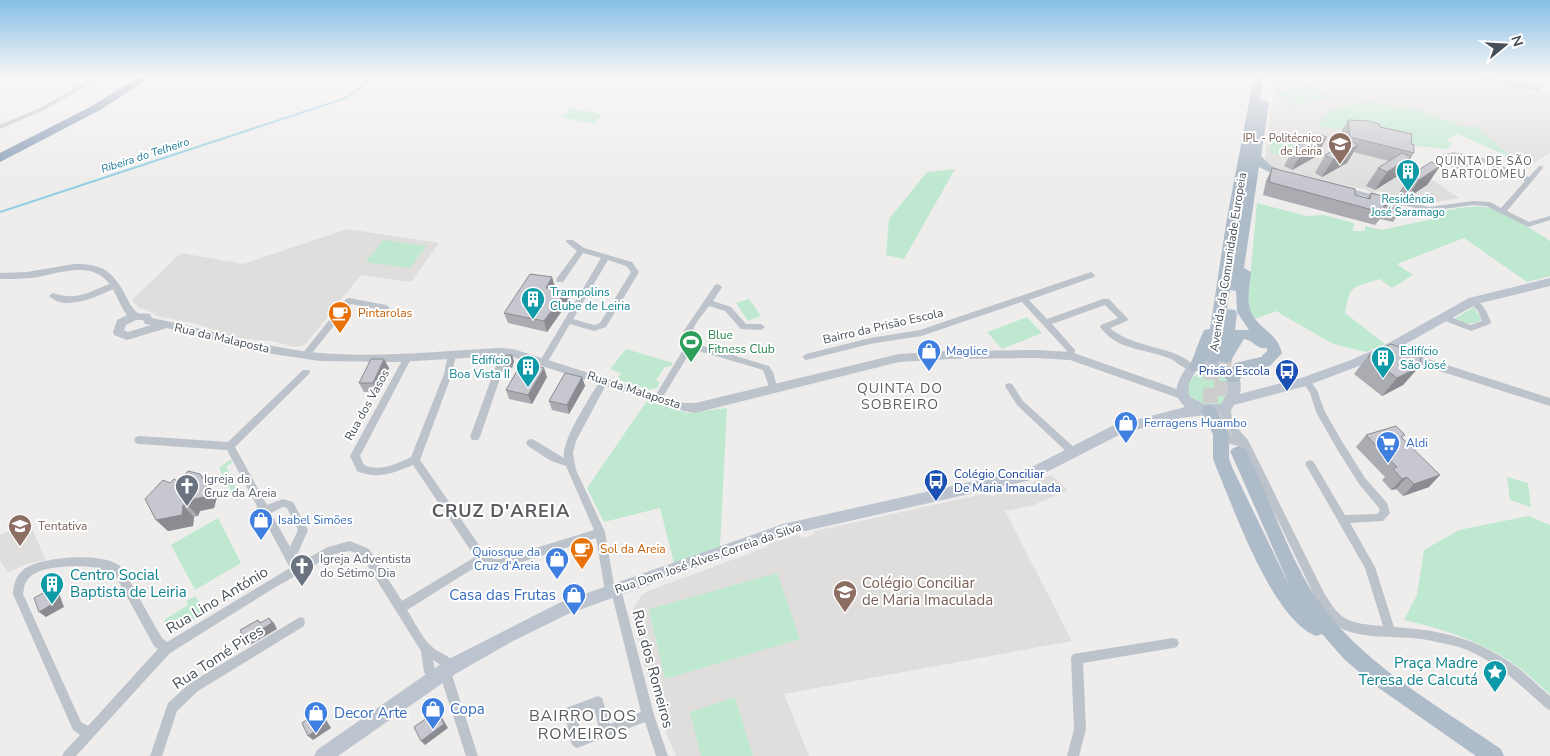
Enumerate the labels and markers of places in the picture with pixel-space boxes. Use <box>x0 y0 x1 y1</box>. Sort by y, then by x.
place label: IPL - Politécnico de Leiria <box>1243 131 1322 159</box>
school or university icon: IPL - Politécnico de Leiria <box>1327 131 1353 165</box>
building icon: Residência José Saramago <box>1395 158 1421 192</box>
place label: Residência José Saramago <box>1370 192 1445 220</box>
place label: Trampolins Clube de Leiria <box>550 284 630 314</box>
building icon: Trampolins Clube de Leiria <box>520 286 546 320</box>
cafe icon: Pintarolas <box>327 300 353 334</box>
place label: Pintarolas <box>358 305 413 321</box>
place label: Blue Fitness Club <box>708 327 775 357</box>
sports icon: Blue Fitness Club <box>678 329 704 363</box>
shop icon: Maglice <box>916 338 942 372</box>
place label: Maglice <box>946 343 988 359</box>
place label: Edifício São José <box>1400 343 1446 373</box>
building icon: Edifício São José <box>1370 345 1396 379</box>
place label: Edifício Boa Vista II <box>449 352 510 382</box>
building icon: Edifício Boa Vista II <box>515 354 541 388</box>
bus stop icon: Prisão Escola <box>1274 358 1300 392</box>
place label: Prisão Escola <box>1199 363 1270 379</box>
shop icon: Ferragens Huambo <box>1113 410 1139 444</box>
place label: Ferragens Huambo <box>1144 415 1247 431</box>
supermarket icon: Aldi <box>1375 430 1401 464</box>
place label: Aldi <box>1406 435 1428 451</box>
place label: Colégio Conciliar De Maria Imaculada <box>954 466 1061 496</box>
bus stop icon: Colégio Conciliar De Maria Imaculada <box>923 468 949 502</box>
place label: Igreja da Cruz da Areia <box>204 471 277 501</box>
church icon: Igreja da Cruz da Areia <box>174 473 200 507</box>
shop icon: Isabel Simões <box>248 507 274 541</box>
place label: Isabel Simões <box>278 512 353 528</box>
school or university icon: Tentativa <box>7 513 33 547</box>
place label: Tentativa <box>38 518 87 534</box>
cafe icon: Sol da Areia <box>569 536 595 570</box>
place label: Sol da Areia <box>600 541 666 557</box>
place label: Quiosque da Cruz d'Areia <box>472 544 540 574</box>
shop icon: Quiosque da Cruz d'Areia <box>544 546 570 580</box>
place label: Igreja Adventista do Sétimo Dia <box>320 551 411 581</box>
church icon: Igreja Adventista do Sétimo Dia <box>289 553 315 587</box>
place label: Centro Social Baptista de Leiria <box>70 565 187 602</box>
building icon: Centro Social Baptista de Leiria <box>39 571 65 605</box>
place label: Colégio Conciliar de Maria Imaculada <box>862 573 993 610</box>
school or university icon: Colégio Conciliar de Maria Imaculada <box>832 579 858 613</box>
shop icon: Casa das Frutas <box>561 582 587 616</box>
place label: Casa das Frutas <box>449 585 556 605</box>
place label: Praça Madre Teresa de Calcutá <box>1359 653 1478 690</box>
place icon: Praça Madre Teresa de Calcutá <box>1482 659 1508 693</box>
shop icon: Copa <box>420 696 446 730</box>
place label: Copa <box>450 699 485 719</box>
shop icon: Decor Arte <box>303 700 329 734</box>
place label: Decor Arte <box>334 703 407 723</box>

